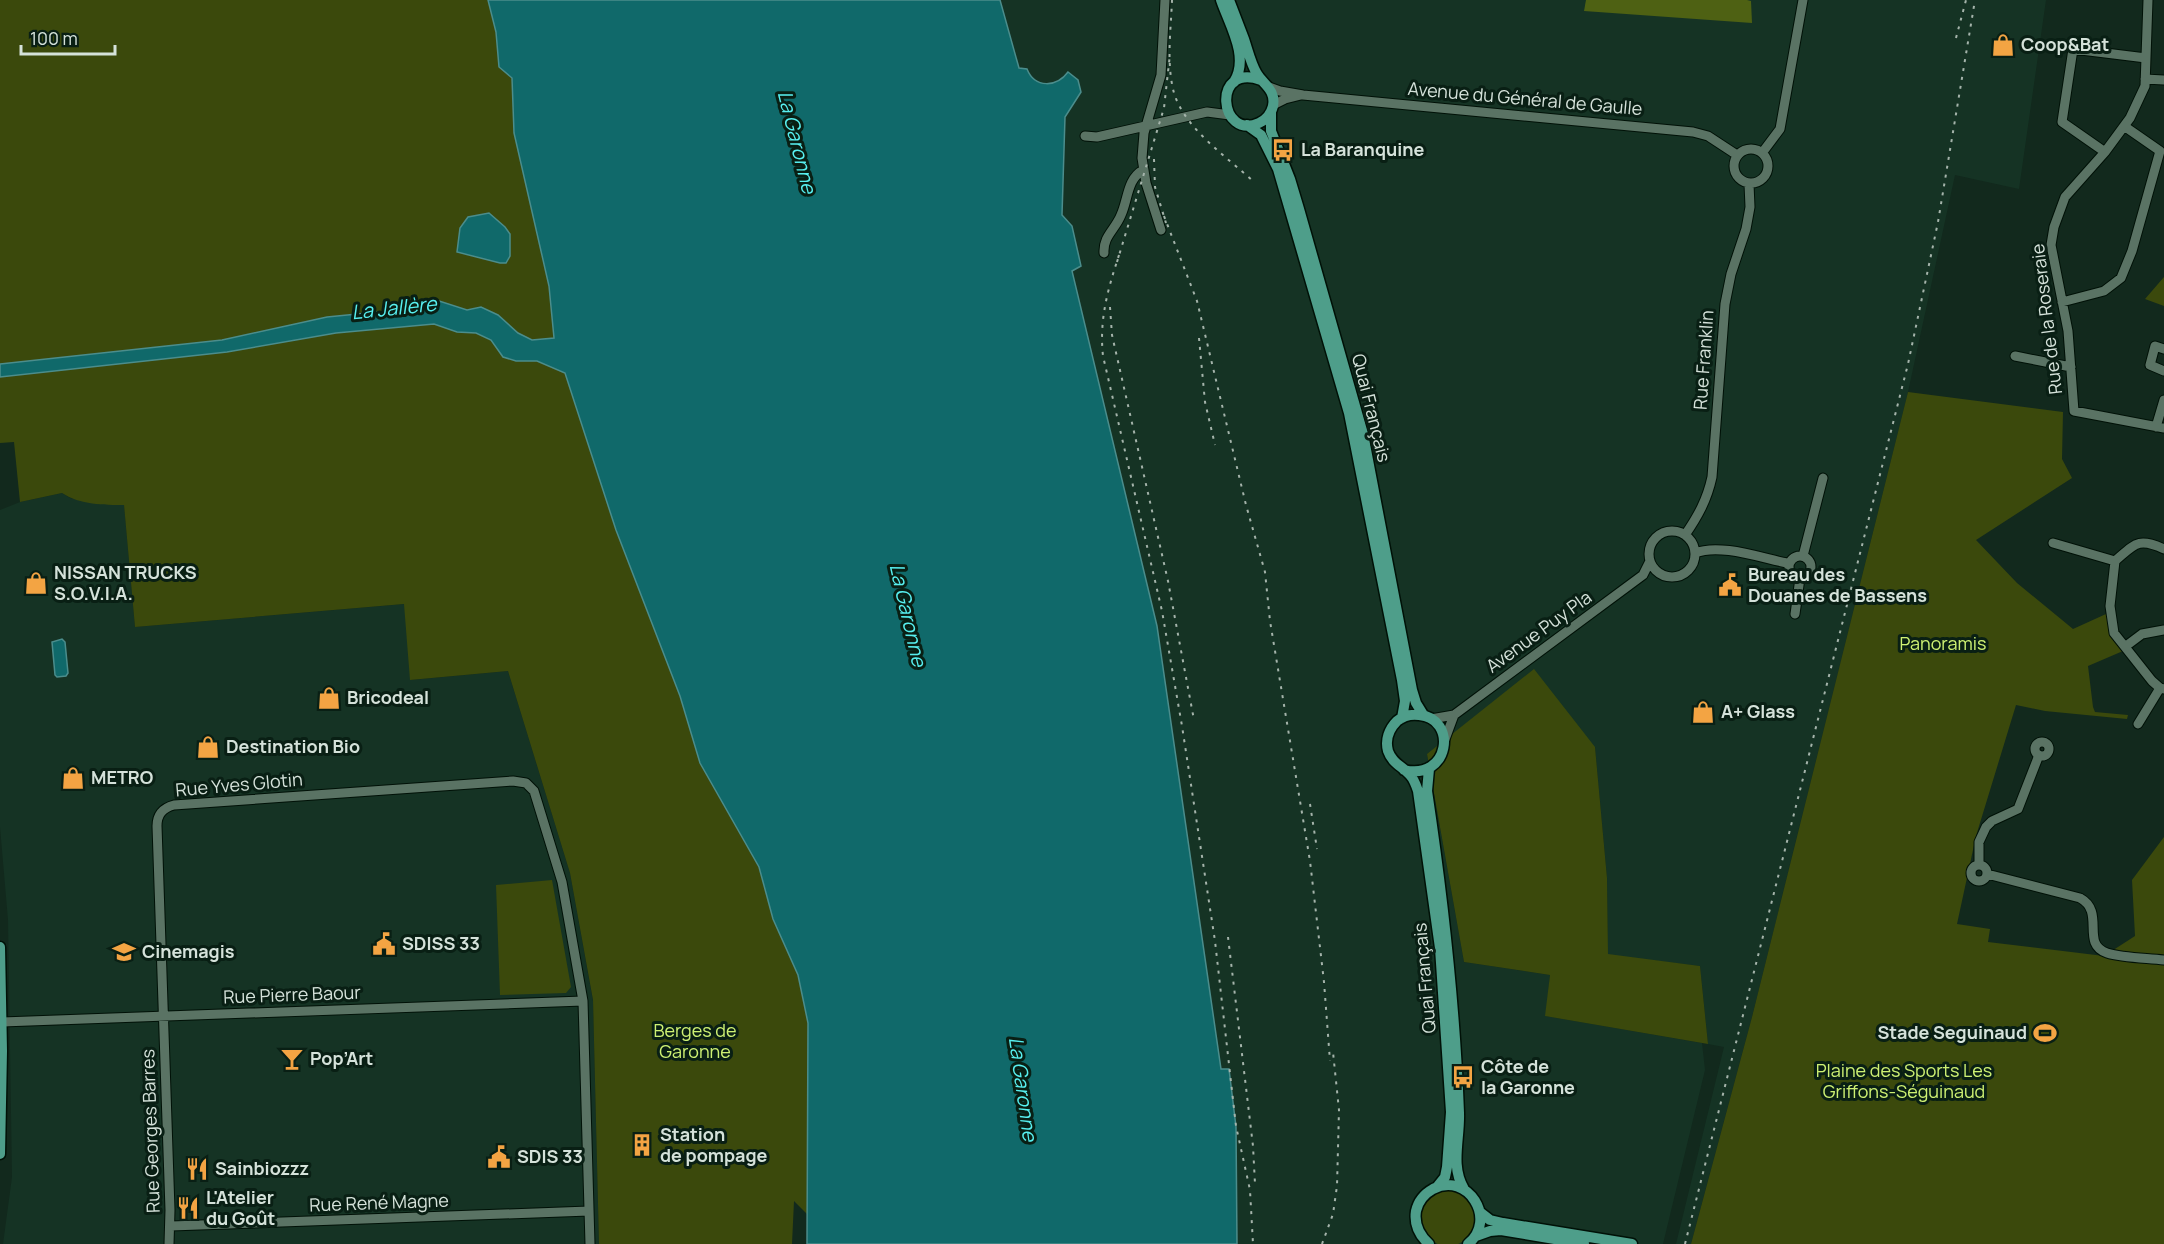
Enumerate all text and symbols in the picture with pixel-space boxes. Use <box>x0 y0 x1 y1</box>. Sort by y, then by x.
scale bar <box>21 18 116 56</box>
text: 100 m <box>30 26 78 50</box>
shop icon: Coop&Bat <box>1990 32 2016 58</box>
place label: Coop&Bat <box>2021 32 2109 56</box>
street label: Avenue du Général de Gaulle <box>1407 76 1643 120</box>
water label: La Garonne <box>772 88 824 197</box>
bus stop icon: La Baranquine <box>1270 137 1296 163</box>
place label: La Baranquine <box>1301 137 1424 161</box>
street label: Rue de la Roseraie <box>2025 242 2067 396</box>
water label: La Jallère <box>350 289 439 325</box>
street label: Rue Franklin <box>1688 309 1718 411</box>
street label: Quai Français <box>1347 351 1397 464</box>
place label: NISSAN TRUCKS S.O.V.I.A. <box>54 560 197 605</box>
water label: La Garonne <box>884 561 934 670</box>
place label: Bureau des Douanes de Bassens <box>1748 562 1927 607</box>
shop icon: NISSAN TRUCKS S.O.V.I.A. <box>23 570 49 596</box>
public building icon: Bureau des Douanes de Bassens <box>1717 572 1743 598</box>
street label: Avenue Puy Pla <box>1481 585 1596 678</box>
park label: Panoramis <box>1900 631 1986 655</box>
shop icon: Bricodeal <box>316 685 342 711</box>
place label: Bricodeal <box>347 685 429 709</box>
shop icon: A+ Glass <box>1690 699 1716 725</box>
place label: A+ Glass <box>1721 699 1795 723</box>
shop icon: Destination Bio <box>195 734 221 760</box>
place label: Destination Bio <box>226 734 360 758</box>
shop icon: METRO <box>60 765 86 791</box>
place label: METRO <box>91 765 153 789</box>
street label: Rue Yves Glotin <box>174 766 303 802</box>
street label: Quai Français <box>1407 922 1441 1034</box>
public building icon: SDISS 33 <box>371 931 397 957</box>
place label: SDISS 33 <box>402 931 480 955</box>
school or university icon: Cinemagis <box>111 939 137 965</box>
place label: Cinemagis <box>142 939 235 963</box>
street label: Rue Pierre Baour <box>223 980 362 1008</box>
park label: Berges de Garonne <box>653 1018 737 1063</box>
place label: Stade Seguinaud <box>1877 1020 2027 1044</box>
sports icon: Stade Seguinaud <box>2032 1020 2058 1046</box>
water label: La Garonne <box>1003 1035 1044 1144</box>
bar icon: Pop’Art <box>279 1046 305 1072</box>
place label: Pop’Art <box>310 1046 373 1070</box>
street label: Rue Georges Barres <box>135 1049 165 1213</box>
place label: Côte de la Garonne <box>1481 1054 1575 1099</box>
park label: Plaine des Sports Les Griffons-Séguinaud <box>1816 1058 1992 1103</box>
bus stop icon: Côte de la Garonne <box>1450 1064 1476 1090</box>
place label: Station de pompage <box>660 1122 767 1167</box>
building icon: Station de pompage <box>629 1132 655 1158</box>
public building icon: SDIS 33 <box>486 1144 512 1170</box>
place label: SDIS 33 <box>517 1144 583 1168</box>
restaurant icon: Sainbiozzz <box>184 1156 210 1182</box>
place label: Sainbiozzz <box>215 1156 309 1180</box>
place label: L'Atelier du Goût <box>206 1185 275 1230</box>
street label: Rue René Magne <box>309 1188 449 1216</box>
restaurant icon: L'Atelier du Goût <box>175 1195 201 1221</box>

